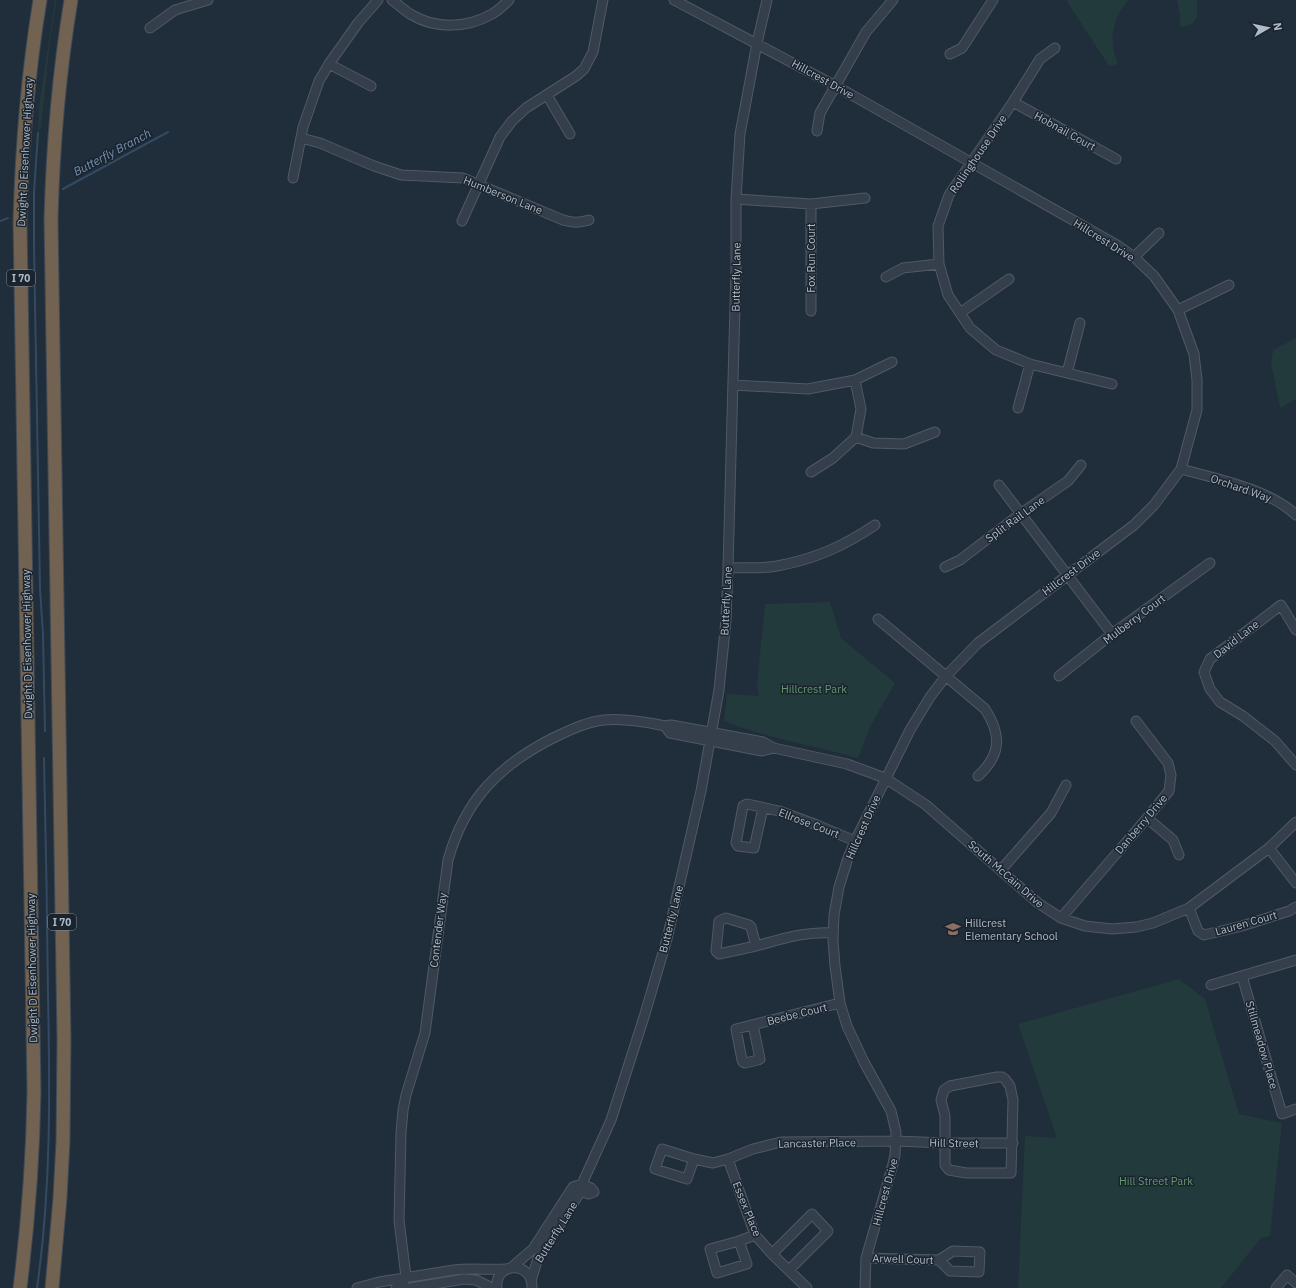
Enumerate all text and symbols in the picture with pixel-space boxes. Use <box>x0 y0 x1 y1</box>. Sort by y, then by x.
north arrow <box>1248 8 1288 48</box>
text: N <box>1270 21 1285 31</box>
street label: Hillcrest Drive <box>789 56 857 102</box>
street label: Dwight D Eisenhower Highway <box>14 76 36 227</box>
street label: Hobnail Court <box>1032 108 1098 154</box>
street label: Rollinghouse Drive <box>946 112 1010 196</box>
water label: Butterfly Branch <box>71 125 154 179</box>
street label: Humberson Lane <box>461 173 545 217</box>
street label: Hillcrest Drive <box>1071 216 1137 264</box>
street label: Fox Run Court <box>804 223 818 293</box>
street label: Butterfly Lane <box>728 242 744 312</box>
road number: I 70 <box>7 270 35 286</box>
street label: Orchard Way <box>1209 471 1274 505</box>
street label: Split Rail Lane <box>983 493 1047 545</box>
street label: Hillcrest Drive <box>1039 546 1103 598</box>
street label: Butterfly Lane <box>717 566 735 636</box>
street label: Dwight D Eisenhower Highway <box>19 569 35 719</box>
street label: Mulberry Court <box>1100 591 1168 647</box>
street label: David Lane <box>1210 617 1262 661</box>
park label: Hillcrest Park <box>781 682 847 696</box>
street label: Danberry Drive <box>1112 791 1170 857</box>
street label: Hillcrest Drive <box>843 793 883 861</box>
street label: Ellrose Court <box>777 805 841 841</box>
street label: South McCain Drive <box>965 837 1047 911</box>
street label: Butterfly Lane <box>656 884 686 954</box>
street label: Contender Way <box>426 891 450 968</box>
street label: Dwight D Eisenhower Highway <box>24 893 40 1043</box>
street label: Lauren Court <box>1213 907 1279 939</box>
road number: I 70 <box>48 914 76 930</box>
place label: Hillcrest Elementary School <box>965 916 1058 943</box>
school or university icon: Hillcrest Elementary School <box>944 920 962 938</box>
street label: Stillmeadow Place <box>1243 999 1281 1091</box>
street label: Beebe Court <box>765 1000 829 1028</box>
street label: Lancaster Place <box>778 1135 856 1151</box>
street label: Hill Street <box>929 1136 979 1150</box>
street label: Hillcrest Drive <box>869 1157 901 1227</box>
park label: Hill Street Park <box>1119 1174 1193 1188</box>
street label: Essex Place <box>730 1179 764 1239</box>
street label: Butterfly Lane <box>532 1199 580 1265</box>
street label: Arwell Court <box>872 1251 934 1267</box>

